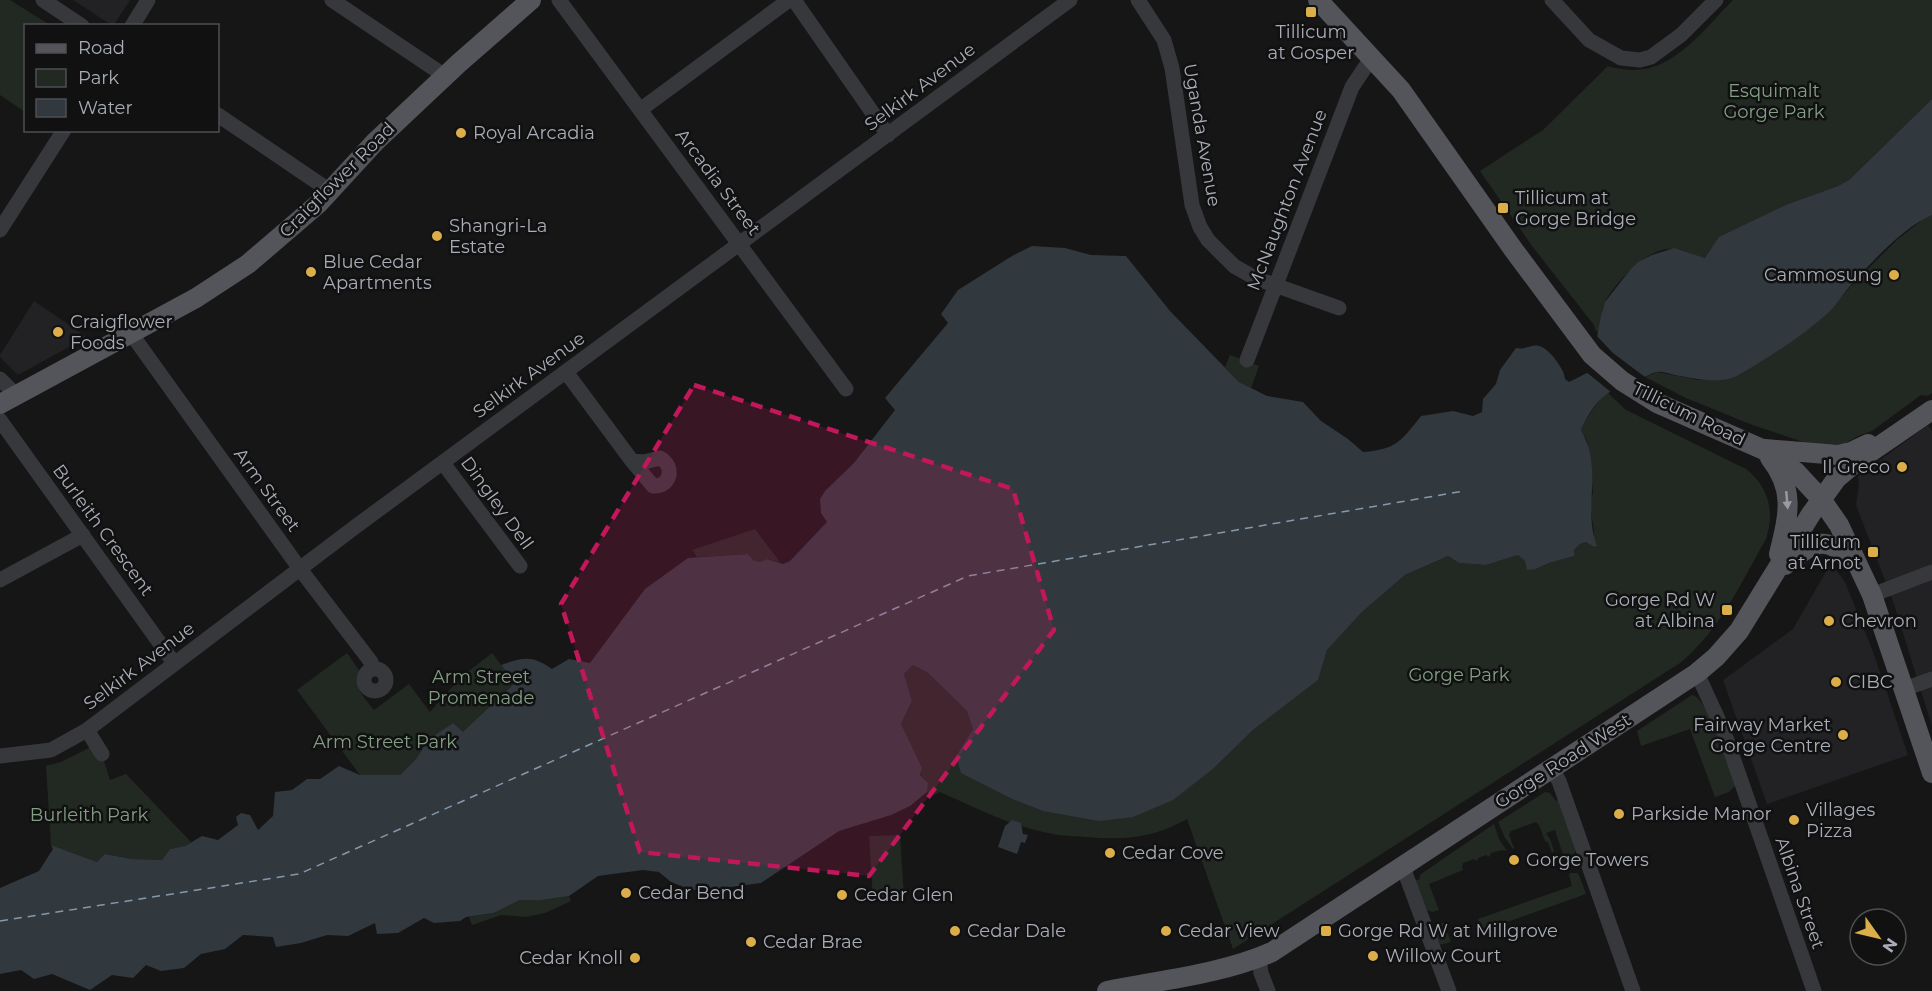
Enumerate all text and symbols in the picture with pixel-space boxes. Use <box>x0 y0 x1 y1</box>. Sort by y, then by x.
marker: Tillicum at Gosper <box>1304 5 1318 19</box>
place label: Tillicum at Gosper <box>1268 21 1354 64</box>
legend <box>24 24 219 132</box>
text: Road <box>78 37 125 59</box>
street label: Selkirk Avenue <box>860 38 980 136</box>
street label: Uganda Avenue <box>1179 62 1225 208</box>
text: Park <box>78 67 119 89</box>
park label: Esquimalt Gorge Park <box>1723 80 1825 123</box>
text: Water <box>78 97 133 119</box>
street label: McNaughton Avenue <box>1242 106 1332 294</box>
street label: Craigflower Road <box>275 118 399 242</box>
place label: Royal Arcadia <box>473 122 595 144</box>
street label: Arcadia Street <box>671 124 765 240</box>
marker: Royal Arcadia <box>454 126 468 140</box>
place label: Tillicum at Gorge Bridge <box>1515 187 1636 230</box>
marker: Tillicum at Gorge Bridge <box>1496 201 1510 215</box>
place label: Shangri-La Estate <box>449 215 547 258</box>
marker: Shangri-La Estate <box>430 229 444 243</box>
place label: Blue Cedar Apartments <box>323 251 432 294</box>
place label: Cammosung <box>1764 264 1882 286</box>
marker: Blue Cedar Apartments <box>304 265 318 279</box>
marker: Cammosung <box>1887 268 1901 282</box>
place label: Craigflower Foods <box>70 311 173 354</box>
marker: Craigflower Foods <box>51 325 65 339</box>
street label: Selkirk Avenue <box>469 327 589 423</box>
street label: Tillicum Road <box>1629 377 1749 451</box>
street label: Arm Street <box>229 444 305 536</box>
street label: Dingley Dell <box>456 452 538 554</box>
place label: Il Greco <box>1822 456 1890 478</box>
street label: Burleith Crescent <box>48 460 158 600</box>
marker: Il Greco <box>1895 460 1909 474</box>
one-way arrow <box>1782 490 1792 509</box>
place label: Tillicum at Arnot <box>1788 531 1861 574</box>
marker: Tillicum at Arnot <box>1866 545 1880 559</box>
place label: Gorge Rd W at Albina <box>1605 589 1715 632</box>
marker: Gorge Rd W at Albina <box>1720 603 1734 617</box>
place label: Chevron <box>1841 610 1917 632</box>
marker: Chevron <box>1822 614 1836 628</box>
street label: Selkirk Avenue <box>79 617 199 715</box>
park label: Gorge Park <box>1408 664 1510 686</box>
park label: Arm Street Promenade <box>428 666 534 709</box>
place label: CIBC <box>1848 671 1893 693</box>
marker: CIBC <box>1829 675 1843 689</box>
street label: Gorge Road West <box>1491 709 1635 813</box>
place label: Fairway Market Gorge Centre <box>1693 714 1831 757</box>
marker: Fairway Market Gorge Centre <box>1836 728 1850 742</box>
park label: Arm Street Park <box>313 731 457 753</box>
place label: Villages Pizza <box>1806 799 1876 842</box>
place label: Parkside Manor <box>1631 803 1772 825</box>
park label: Burleith Park <box>30 804 148 826</box>
marker: Parkside Manor <box>1612 807 1626 821</box>
marker: Villages Pizza <box>1787 813 1801 827</box>
street label: Albina Street <box>1771 834 1829 952</box>
place label: Cedar Cove <box>1122 842 1224 864</box>
marker: Cedar Cove <box>1103 846 1117 860</box>
place label: Gorge Towers <box>1526 849 1649 871</box>
marker: Gorge Towers <box>1507 853 1521 867</box>
place label: Cedar Bend <box>638 882 745 904</box>
place label: Cedar Glen <box>854 884 954 906</box>
marker: Cedar Bend <box>619 886 633 900</box>
marker: Cedar Glen <box>835 888 849 902</box>
north arrow <box>1848 907 1908 967</box>
place label: Cedar Dale <box>967 920 1066 942</box>
place label: Cedar View <box>1178 920 1280 942</box>
place label: Gorge Rd W at Millgrove <box>1338 920 1558 942</box>
marker: Cedar Dale <box>948 924 962 938</box>
marker: Cedar View <box>1159 924 1173 938</box>
marker: Gorge Rd W at Millgrove <box>1319 924 1333 938</box>
place label: Cedar Brae <box>763 931 863 953</box>
text: N <box>1879 934 1902 956</box>
marker: Cedar Brae <box>744 935 758 949</box>
place label: Willow Court <box>1385 945 1501 967</box>
place label: Cedar Knoll <box>519 947 623 969</box>
marker: Willow Court <box>1366 949 1380 963</box>
marker: Cedar Knoll <box>628 951 642 965</box>

